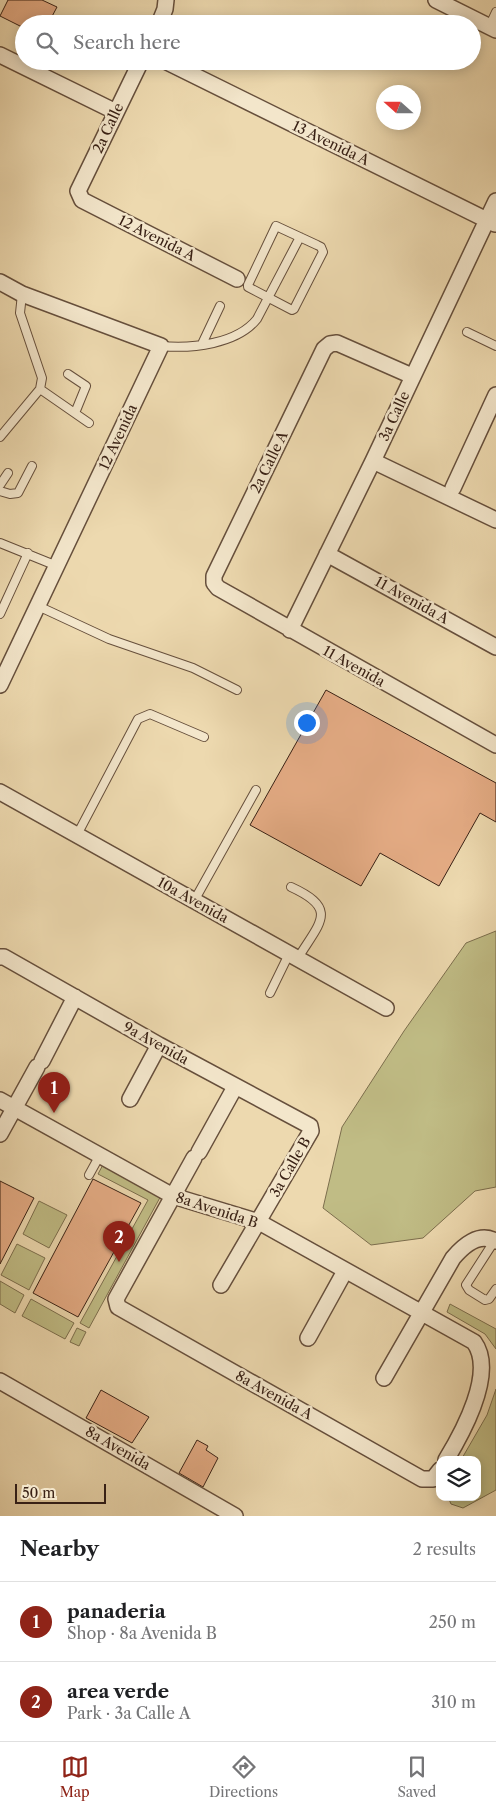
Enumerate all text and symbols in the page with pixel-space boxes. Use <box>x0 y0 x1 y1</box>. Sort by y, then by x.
search box <box>15 15 481 70</box>
icon: search <box>33 29 61 57</box>
text: Search here <box>73 31 181 54</box>
north arrow <box>376 85 421 130</box>
street label: 2a Calle <box>89 100 127 156</box>
street label: 13 Avenida A <box>289 117 373 170</box>
street label: 12 Avenida A <box>116 211 199 265</box>
street label: 3a Calle <box>375 388 413 444</box>
street label: 12 Avenida <box>95 401 141 473</box>
street label: 2a Calle A <box>246 427 292 496</box>
street label: 11 Avenida A <box>372 572 453 628</box>
street label: 11 Avenida <box>320 642 389 691</box>
your location <box>294 710 320 736</box>
street label: 10a Avenida <box>154 873 232 927</box>
street label: 9a Avenida <box>120 1018 192 1069</box>
pin: 1 <box>38 1072 70 1113</box>
street label: 3a Calle B <box>266 1134 315 1200</box>
street label: 8a Avenida B <box>174 1188 261 1232</box>
pin: 2 <box>103 1221 135 1262</box>
street label: 8a Avenida A <box>232 1366 316 1424</box>
street label: 8a Avenida <box>82 1422 154 1474</box>
map controls <box>436 1456 481 1501</box>
button: layers <box>436 1456 481 1501</box>
scale bar <box>15 1481 106 1504</box>
text: 50 m <box>22 1484 55 1502</box>
text: Nearby <box>20 1536 99 1561</box>
text: 2 results <box>413 1539 476 1559</box>
text: panaderia <box>67 1600 166 1623</box>
text: 1 <box>32 1612 40 1632</box>
text: 250 m <box>429 1612 476 1632</box>
text: Shop · 8a Avenida B <box>67 1623 217 1643</box>
text: area verde <box>67 1680 169 1703</box>
text: 2 <box>31 1692 41 1712</box>
text: 310 m <box>431 1692 476 1712</box>
text: Park · 3a Calle A <box>67 1703 191 1723</box>
tab: Map <box>60 1753 90 1801</box>
tab: Directions <box>209 1753 278 1801</box>
tab: Saved <box>397 1753 436 1801</box>

